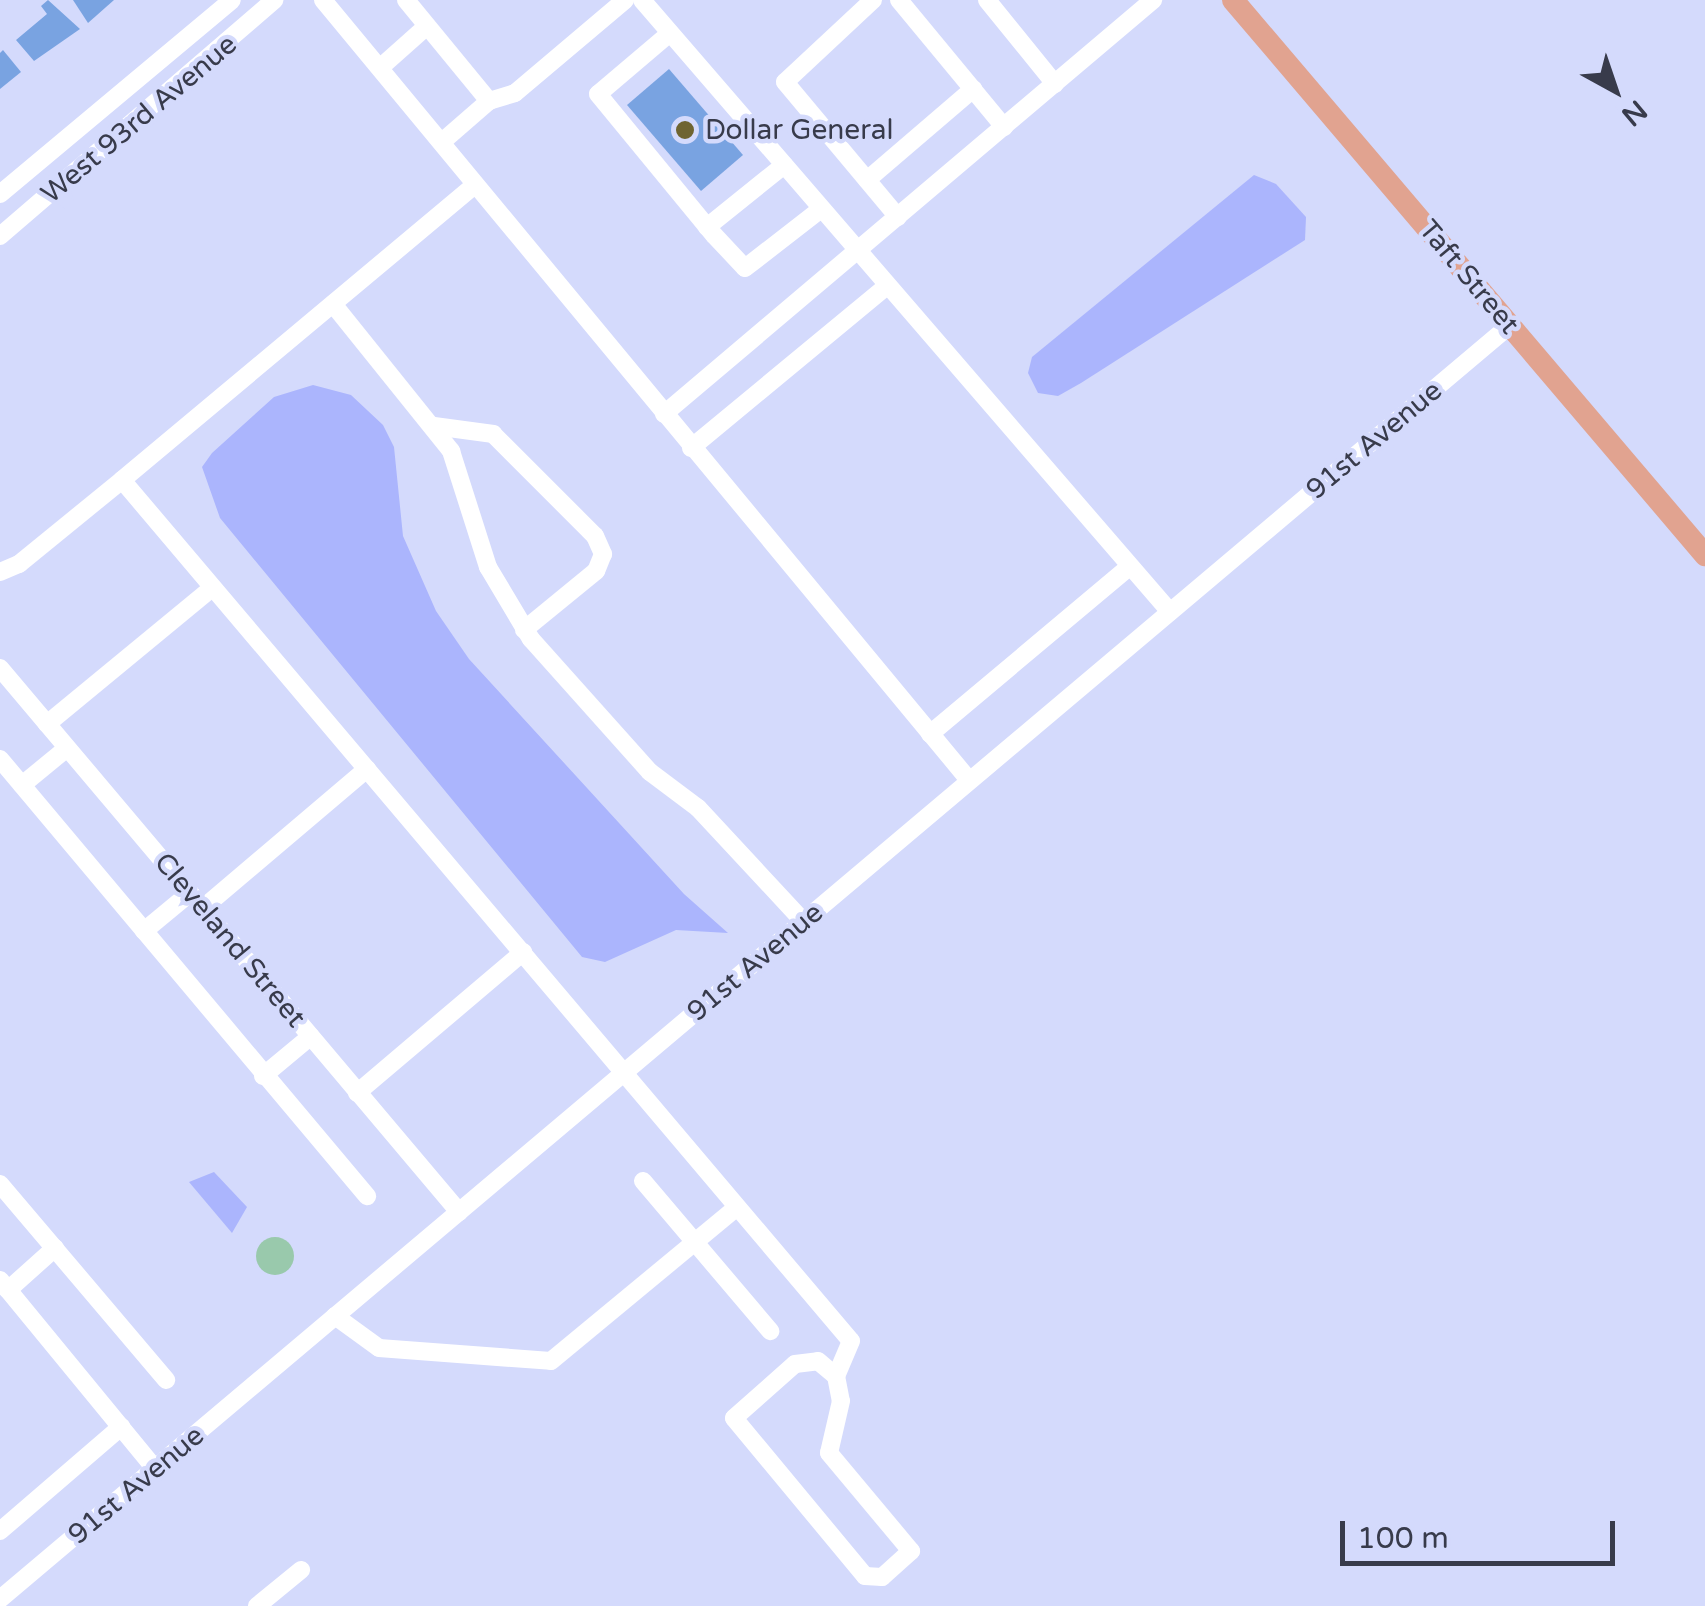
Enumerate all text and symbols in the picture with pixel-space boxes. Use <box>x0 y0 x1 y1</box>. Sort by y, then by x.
street label: West 93rd Avenue <box>34 27 244 211</box>
north arrow <box>1565 40 1665 140</box>
text: N <box>1615 93 1654 133</box>
place label: Dollar General <box>705 113 894 147</box>
marker: Dollar General <box>674 119 696 141</box>
street label: Taft Street <box>1412 213 1526 341</box>
street label: 91st Avenue <box>1299 374 1449 506</box>
street label: Cleveland Street <box>147 846 313 1034</box>
street label: 91st Avenue <box>680 896 830 1028</box>
street label: 91st Avenue <box>61 1419 211 1551</box>
scale bar <box>1345 1501 1620 1563</box>
text: 100 m <box>1357 1520 1449 1557</box>

